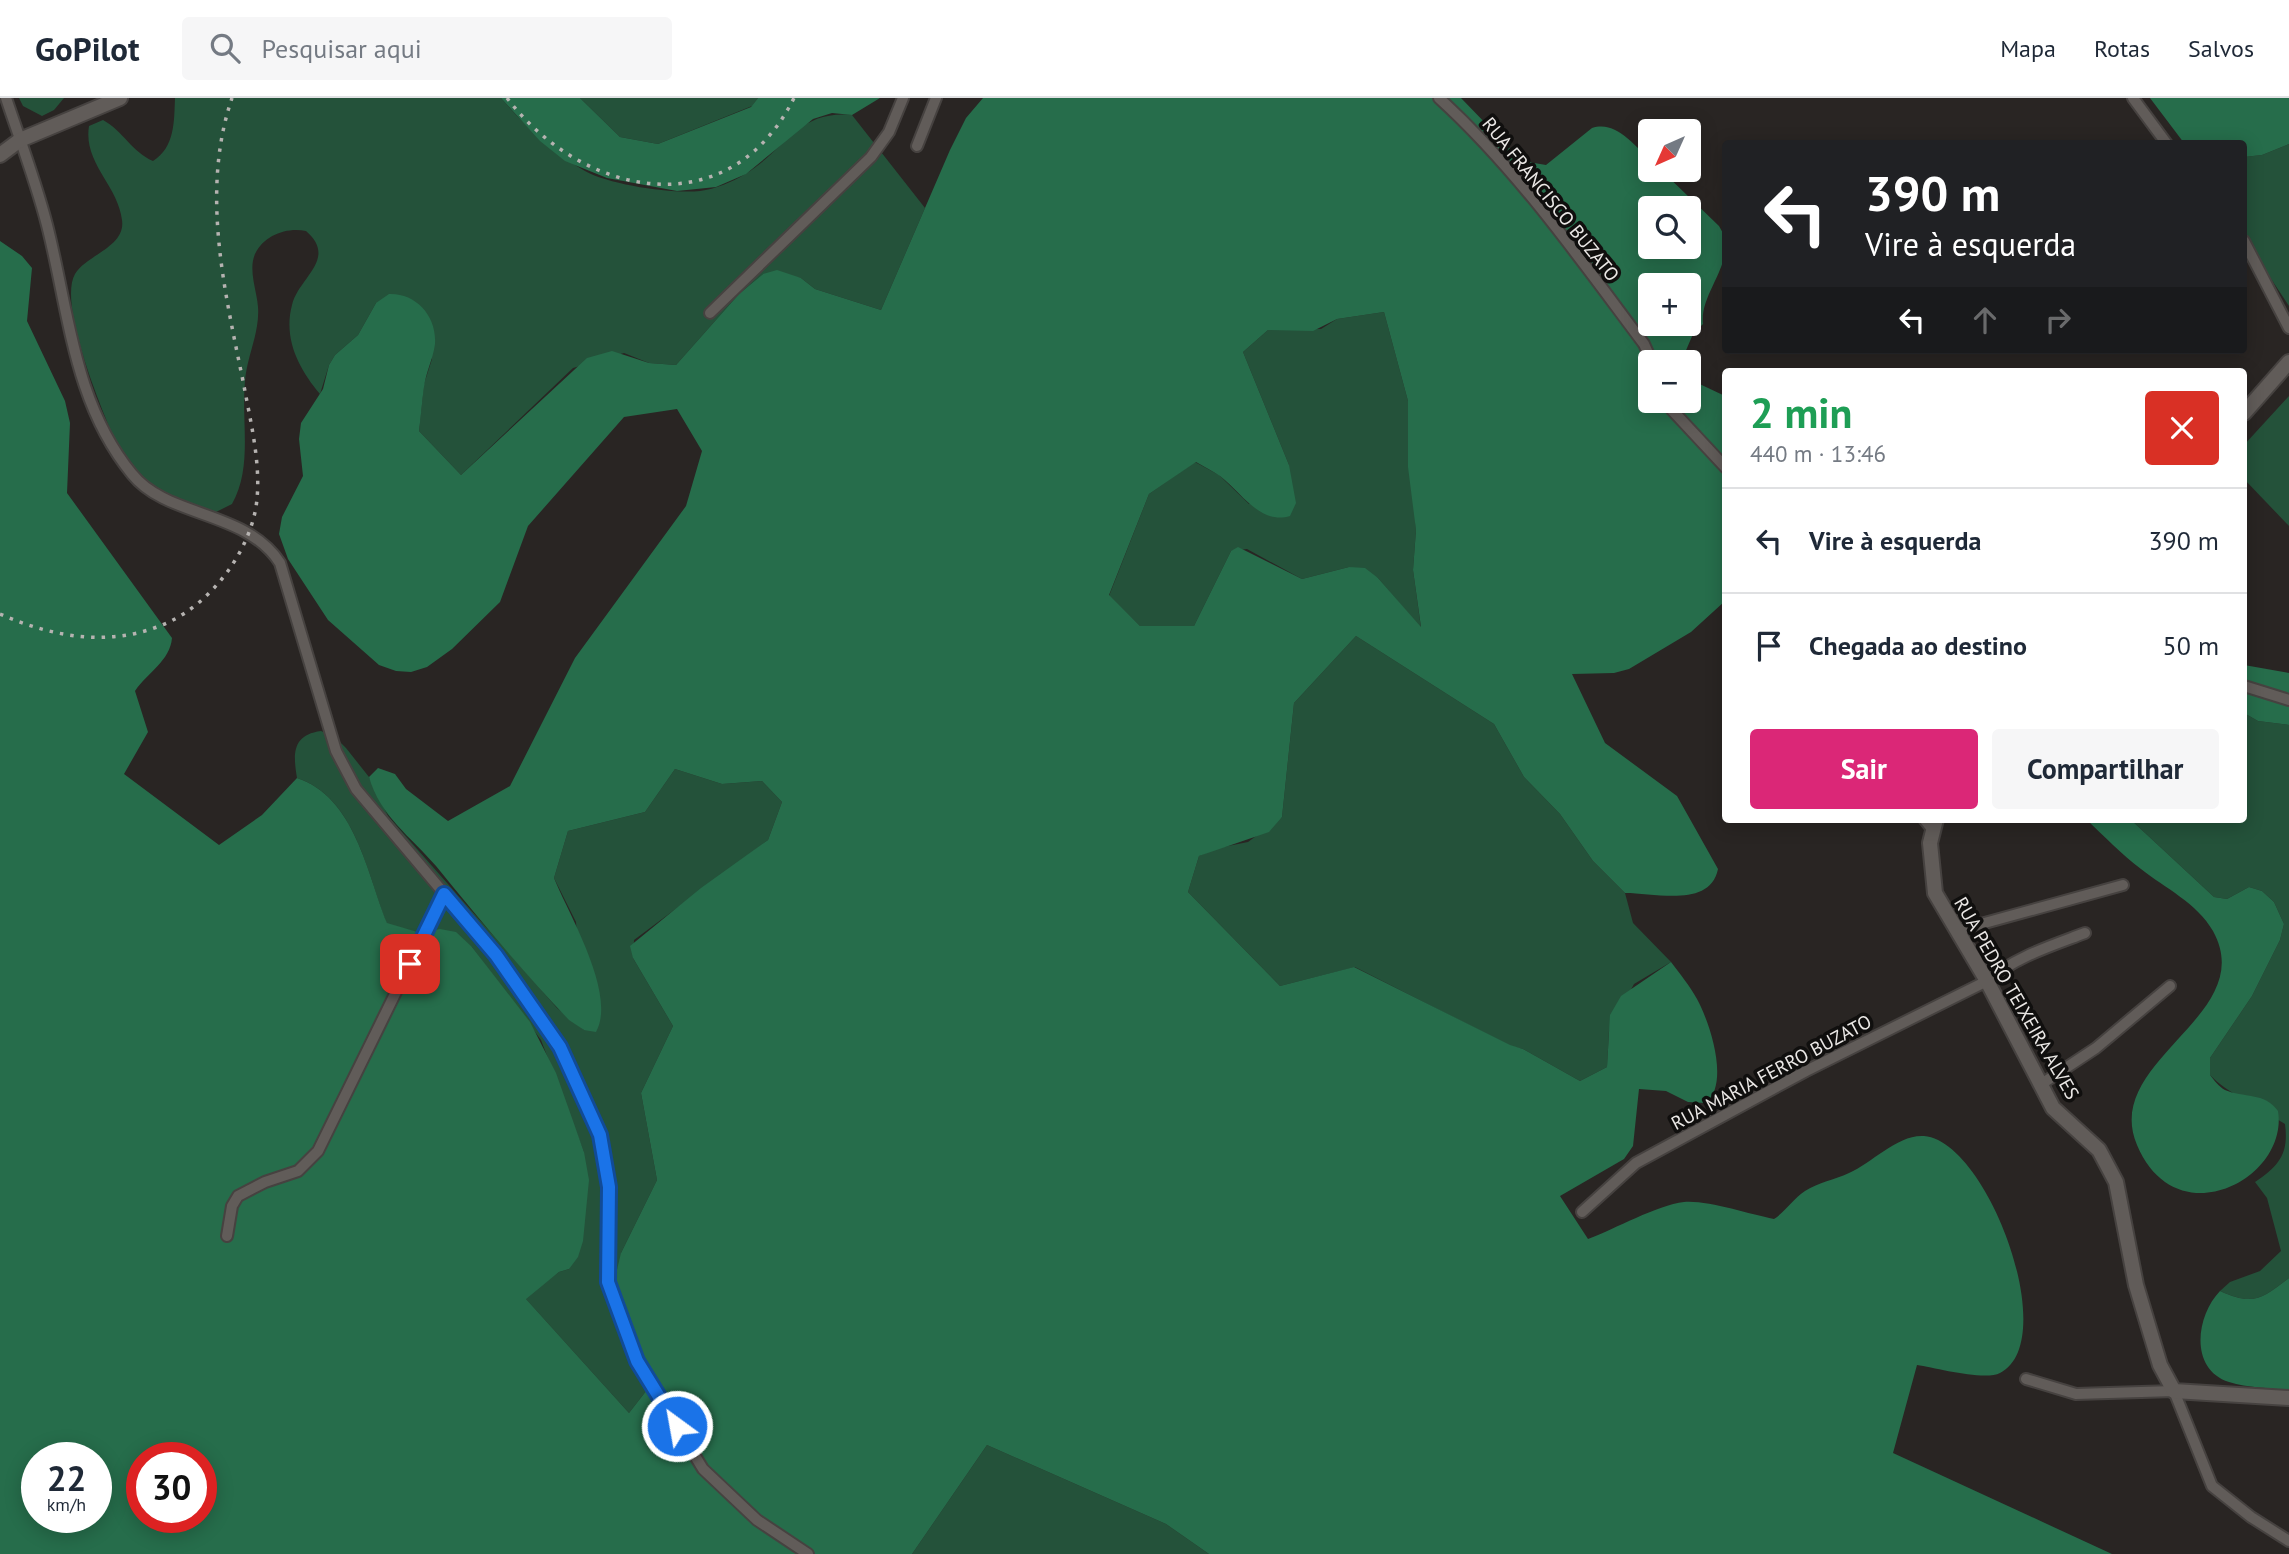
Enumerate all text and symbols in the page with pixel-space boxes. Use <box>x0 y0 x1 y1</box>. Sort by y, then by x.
search box <box>182 17 672 80</box>
text: GoPilot <box>35 27 140 70</box>
icon: search <box>206 29 244 67</box>
text: Pesquisar aqui <box>262 32 422 65</box>
text: Mapa <box>2000 33 2056 64</box>
text: Rotas <box>2094 33 2150 64</box>
text: Salvos <box>2188 33 2254 64</box>
street label: RUA FRANCISCO BUZATO <box>1477 112 1625 286</box>
north arrow <box>1638 119 1701 182</box>
map controls <box>1638 119 1701 413</box>
text: 390 m <box>1865 161 2000 225</box>
icon: left <box>1750 168 1841 259</box>
button: search <box>1638 196 1701 259</box>
text: Vire à esquerda <box>1865 223 2076 265</box>
button: + <box>1638 273 1701 336</box>
icon: left <box>1893 301 1931 339</box>
icon: ahead <box>1966 301 2004 339</box>
icon: right <box>2039 301 2077 339</box>
button: − <box>1638 350 1701 413</box>
text: 2 min <box>1750 385 1852 440</box>
button: close <box>2145 391 2219 465</box>
text: 440 m · 13:46 <box>1750 439 1886 468</box>
icon: left <box>1750 522 1788 560</box>
text: Vire à esquerda <box>1809 524 1981 557</box>
text: 390 m <box>2148 524 2219 557</box>
icon: arrive <box>1750 627 1788 665</box>
text: Chegada ao destino <box>1809 629 2027 662</box>
text: 50 m <box>2163 629 2219 662</box>
button: Sair <box>1750 729 1978 809</box>
button: Compartilhar <box>1992 729 2219 809</box>
street label: RUA PEDRO TEIXEIRA ALVES <box>1949 893 2085 1103</box>
pin <box>380 934 440 994</box>
icon: arrive <box>391 945 429 983</box>
street label: RUA MARIA FERRO BUZATO <box>1667 1009 1875 1135</box>
position arrow <box>640 1389 714 1463</box>
speed limit sign: 30 <box>126 1442 217 1533</box>
text: 22 <box>47 1455 86 1501</box>
text: km/h <box>47 1493 86 1516</box>

